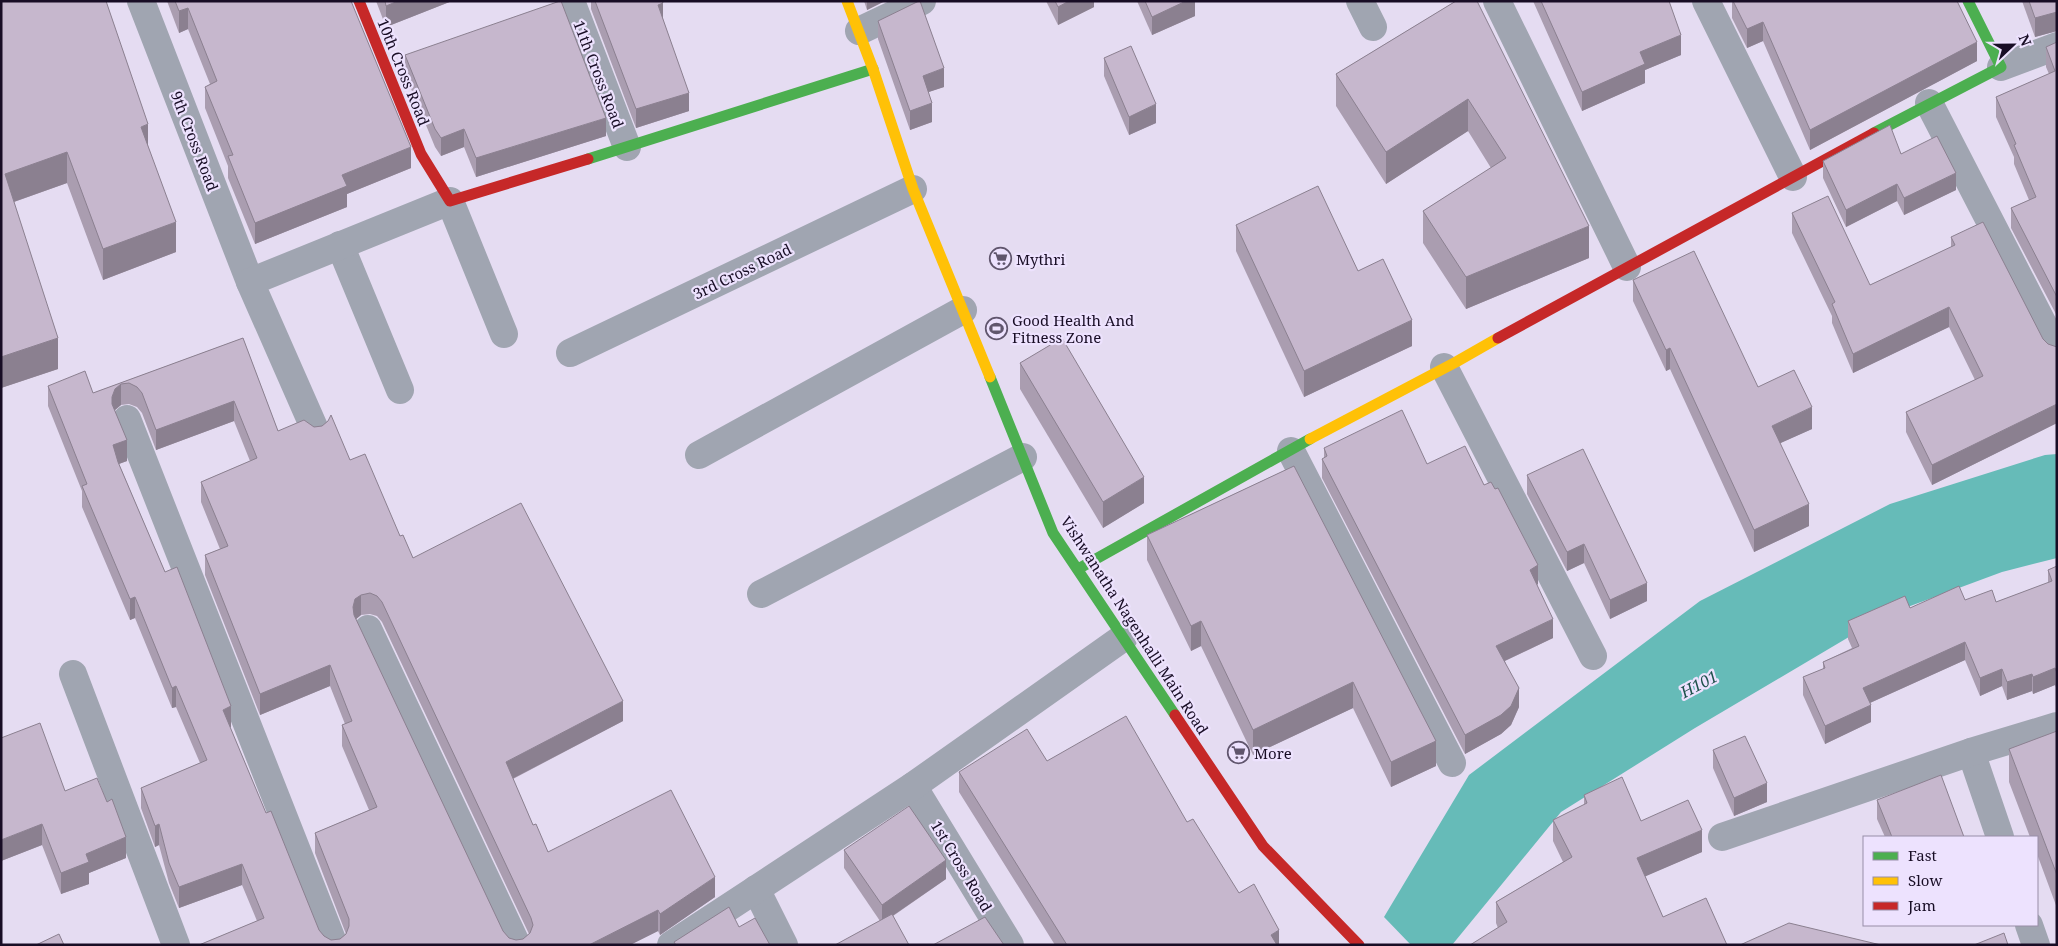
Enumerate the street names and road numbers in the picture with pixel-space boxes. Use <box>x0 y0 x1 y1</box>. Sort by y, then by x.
street label: 10th Cross Road <box>373 15 435 129</box>
street label: 11th Cross Road <box>569 17 629 131</box>
street label: 9th Cross Road <box>167 88 223 194</box>
street label: 3rd Cross Road <box>689 239 795 303</box>
street label: Vishwanatha Nagenhalli Main Road <box>1057 512 1213 738</box>
street label: 1st Cross Road <box>927 817 997 915</box>

